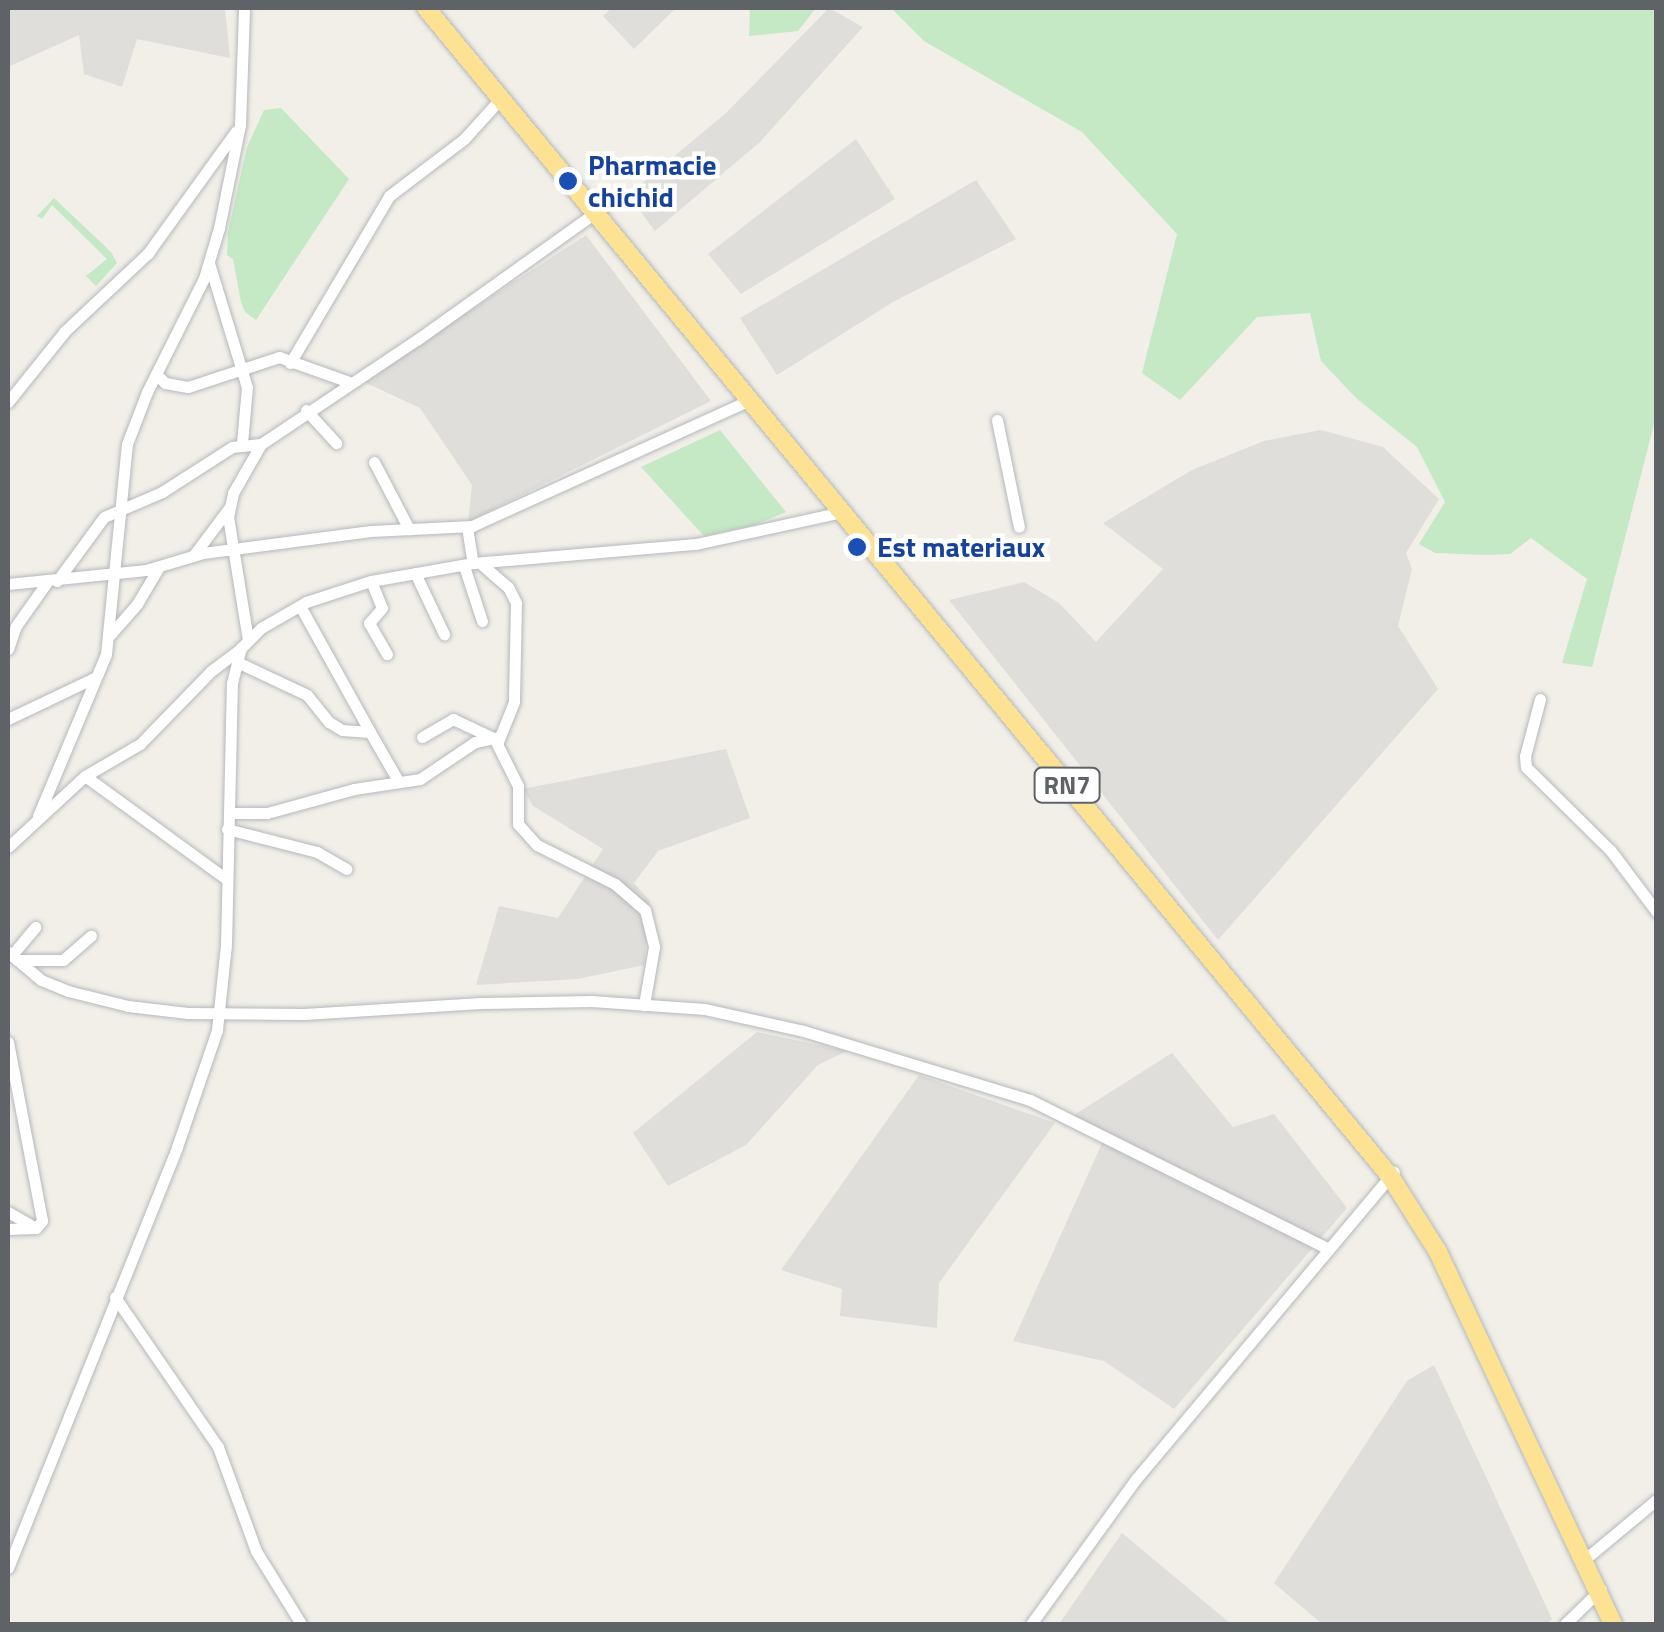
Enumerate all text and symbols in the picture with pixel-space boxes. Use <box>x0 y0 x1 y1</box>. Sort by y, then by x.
place label: Pharmacie chichid <box>588 148 716 214</box>
marker: Pharmacie chichid <box>557 170 579 192</box>
place label: Est materiaux <box>877 530 1045 564</box>
marker: Est materiaux <box>846 536 868 558</box>
road number: RN7 <box>1032 765 1102 805</box>

